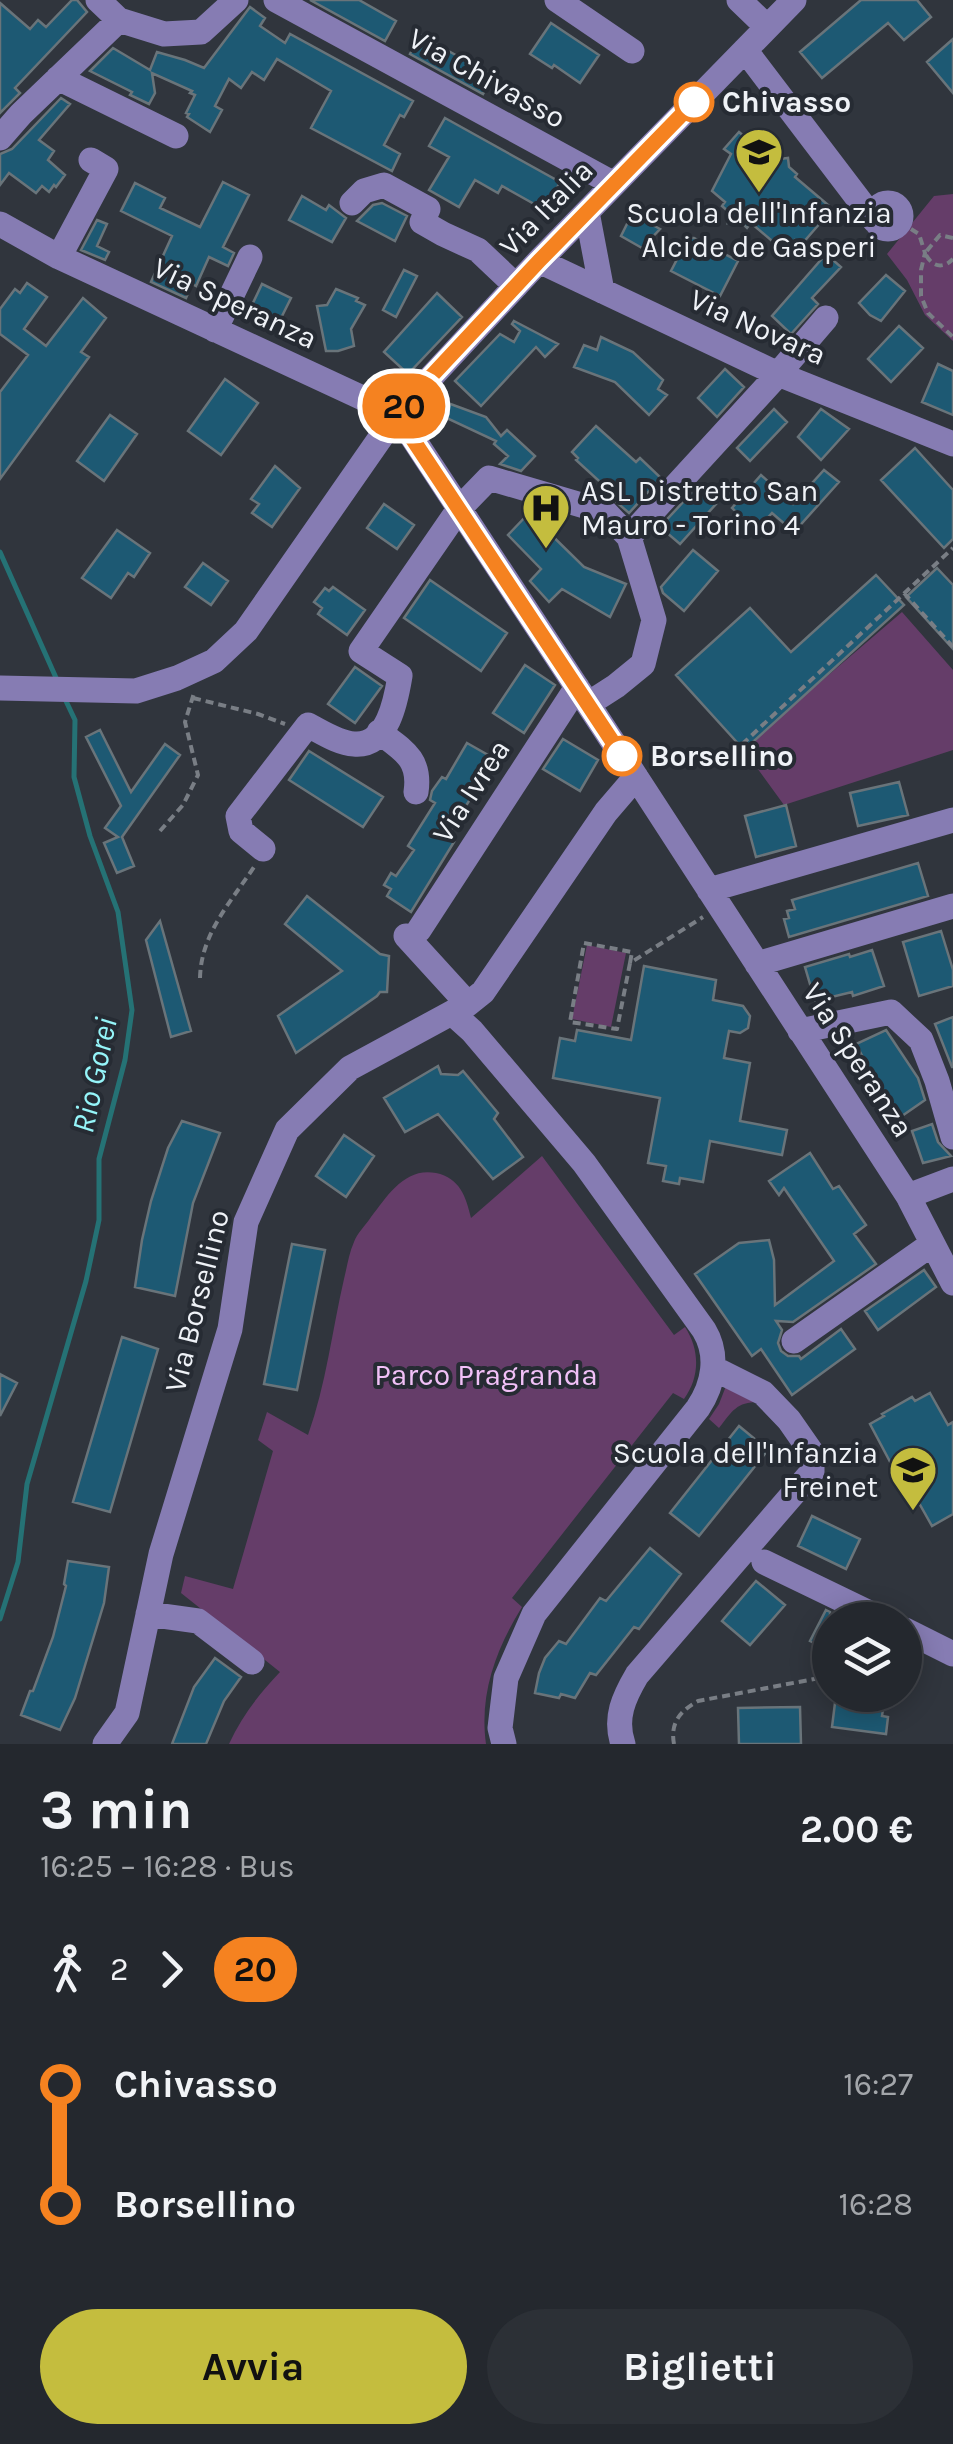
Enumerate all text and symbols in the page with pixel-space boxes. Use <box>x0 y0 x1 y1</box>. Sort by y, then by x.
street label: Via Chivasso <box>402 20 572 136</box>
marker: Chivasso <box>675 83 713 121</box>
place label: Chivasso <box>722 84 851 120</box>
school or university icon: Scuola dell'Infanzia Alcide de Gasperi <box>733 126 785 194</box>
street label: Via Italia <box>492 153 600 263</box>
place label: Scuola dell'Infanzia Alcide de Gasperi <box>626 195 892 265</box>
street label: Via Speranza <box>147 249 323 357</box>
street label: Via Novara <box>684 281 832 373</box>
line badge: 20 <box>359 374 449 438</box>
text: 20 <box>382 386 426 427</box>
place label: ASL Distretto San Mauro - Torino 4 <box>581 473 818 543</box>
hospital icon: ASL Distretto San Mauro - Torino 4 <box>520 482 572 550</box>
street label: Via Ivrea <box>424 733 518 849</box>
marker: Borsellino <box>603 737 641 775</box>
place label: Borsellino <box>650 738 794 774</box>
street label: Via Speranza <box>795 976 921 1144</box>
water label: Rio Gorei <box>64 1014 125 1136</box>
street label: Via Borsellino <box>157 1206 237 1396</box>
park label: Parco Pragranda <box>374 1357 598 1393</box>
place label: Scuola dell'Infanzia Freinet <box>613 1435 878 1505</box>
school or university icon: Scuola dell'Infanzia Freinet <box>887 1444 939 1512</box>
map controls <box>812 1602 922 1712</box>
button: layers <box>812 1602 922 1712</box>
text: 3 min <box>40 1778 193 1842</box>
text: 2.00 € <box>800 1807 913 1852</box>
text: 16:25 – 16:28 · Bus <box>40 1848 295 1885</box>
icon: walk <box>40 1942 95 1997</box>
icon: forward <box>144 1942 199 1997</box>
text: 20 <box>234 1949 277 1990</box>
text: 2 <box>110 1951 129 1988</box>
text: Chivasso <box>114 2062 278 2107</box>
text: 16:27 <box>843 2066 913 2103</box>
text: Borsellino <box>114 2182 296 2227</box>
text: 16:28 <box>839 2186 913 2223</box>
button: Avvia <box>40 2309 467 2424</box>
button: Biglietti <box>487 2309 913 2424</box>

